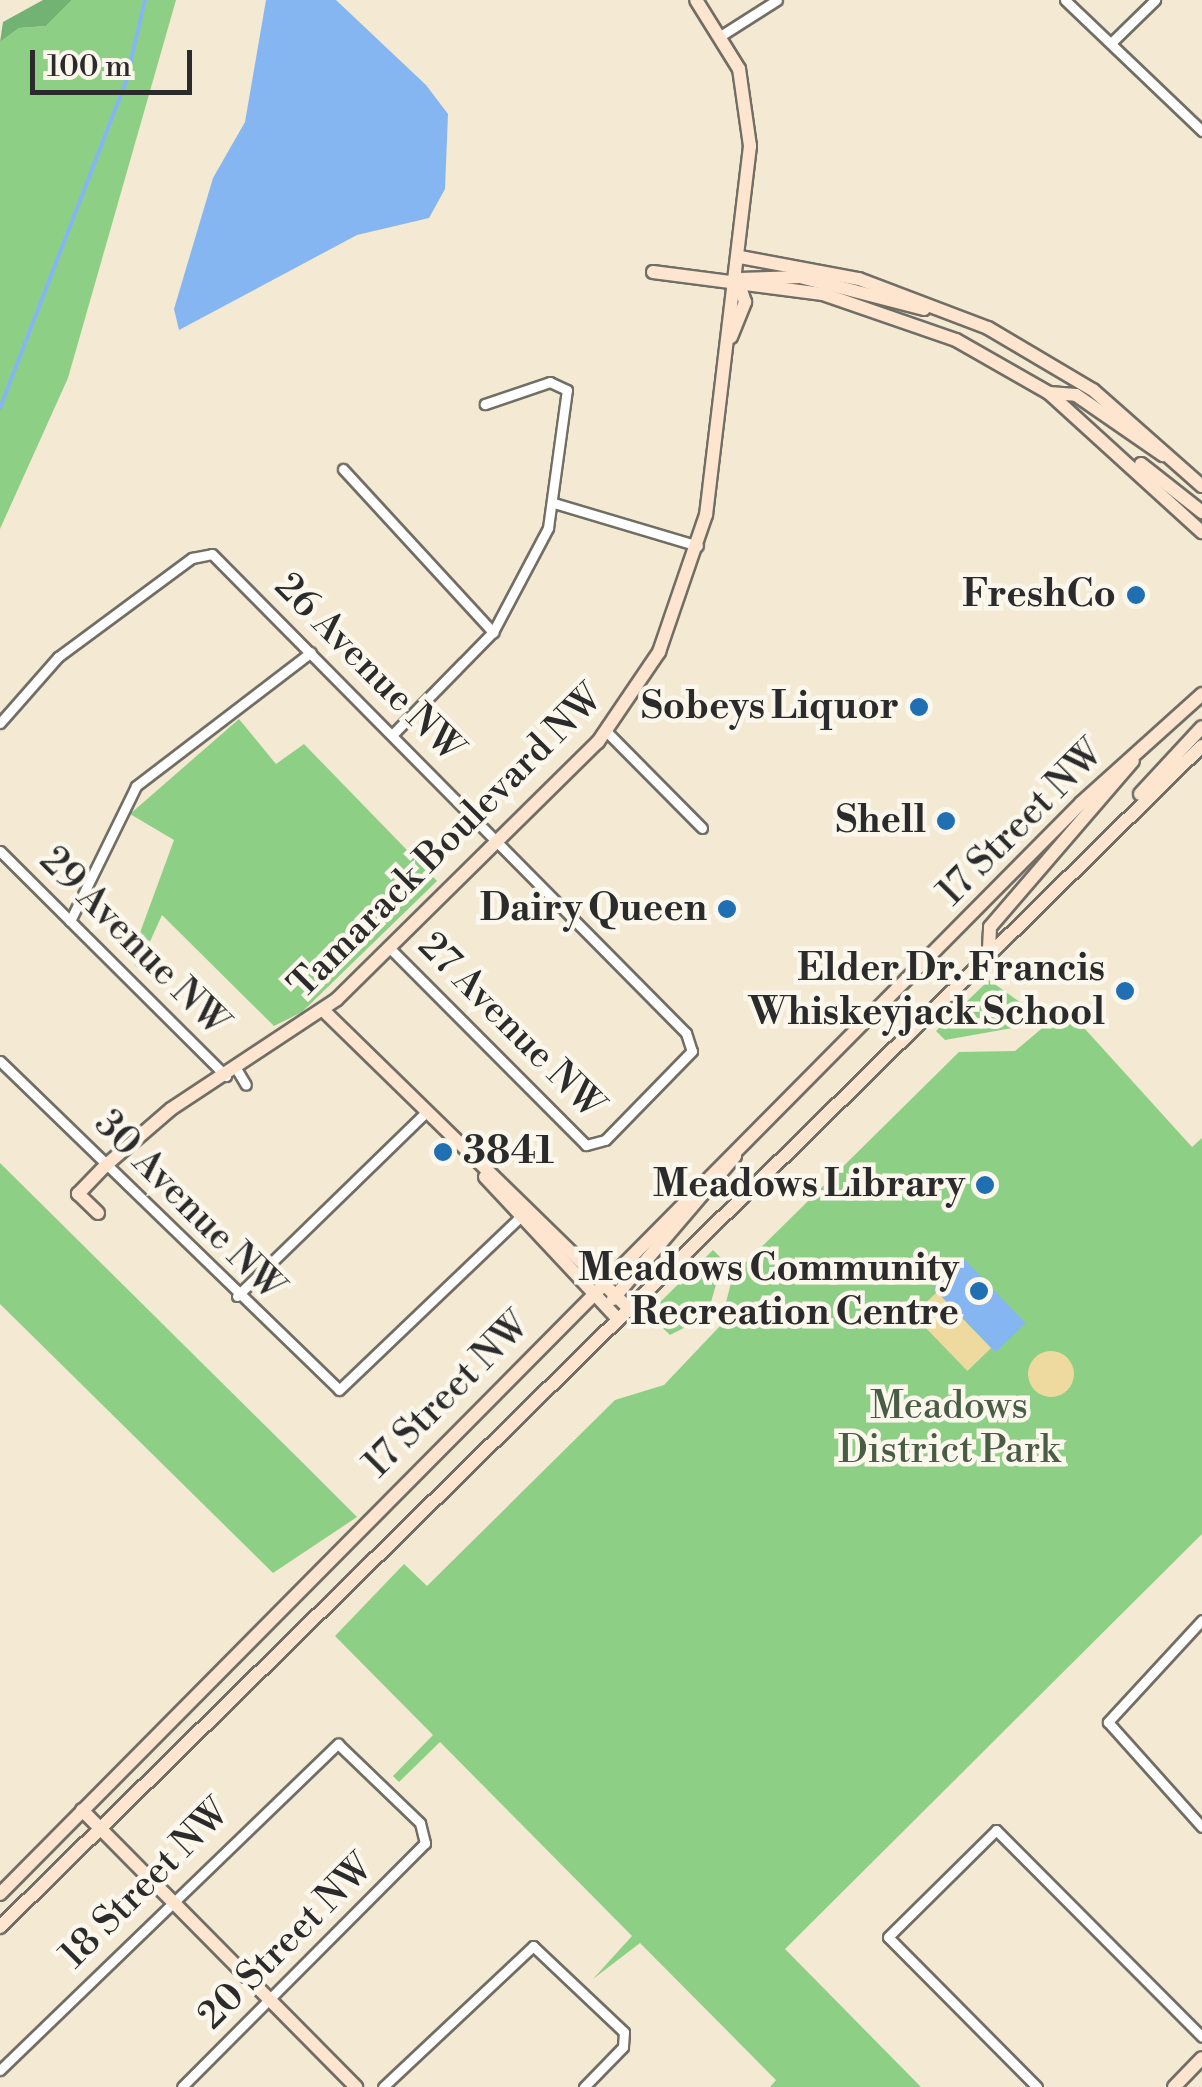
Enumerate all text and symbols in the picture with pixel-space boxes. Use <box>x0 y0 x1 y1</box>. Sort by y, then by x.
scale bar <box>35 30 198 92</box>
text: 100 m <box>47 48 131 86</box>
street label: 26 Avenue NW <box>265 564 473 772</box>
place label: FreshCo <box>962 572 1116 618</box>
marker: FreshCo <box>1125 584 1147 606</box>
street label: Tamarack Boulevard NW <box>280 676 612 1008</box>
place label: Sobeys Liquor <box>641 684 899 730</box>
marker: Sobeys Liquor <box>908 696 930 718</box>
street label: 17 Street NW <box>929 731 1113 915</box>
place label: Shell <box>835 798 926 844</box>
marker: Shell <box>935 810 957 832</box>
street label: 29 Avenue NW <box>30 838 238 1046</box>
place label: Dairy Queen <box>480 886 707 932</box>
marker: Dairy Queen <box>716 898 738 920</box>
street label: 27 Avenue NW <box>409 924 613 1128</box>
place label: Elder Dr. Francis Whiskeyjack School <box>748 946 1105 1036</box>
marker: Elder Dr. Francis Whiskeyjack School <box>1114 980 1136 1002</box>
street label: 30 Avenue NW <box>85 1102 293 1310</box>
place label: 3841 <box>463 1129 554 1175</box>
marker: 3841 <box>432 1141 454 1163</box>
place label: Meadows Library <box>653 1162 965 1208</box>
marker: Meadows Library <box>974 1174 996 1196</box>
place label: Meadows Community Recreation Centre <box>578 1246 959 1336</box>
marker: Meadows Community Recreation Centre <box>968 1280 990 1302</box>
street label: 17 Street NW <box>355 1303 539 1487</box>
park label: Meadows District Park <box>838 1384 1060 1474</box>
street label: 18 Street NW <box>51 1790 239 1978</box>
street label: 20 Street NW <box>189 1845 383 2039</box>

